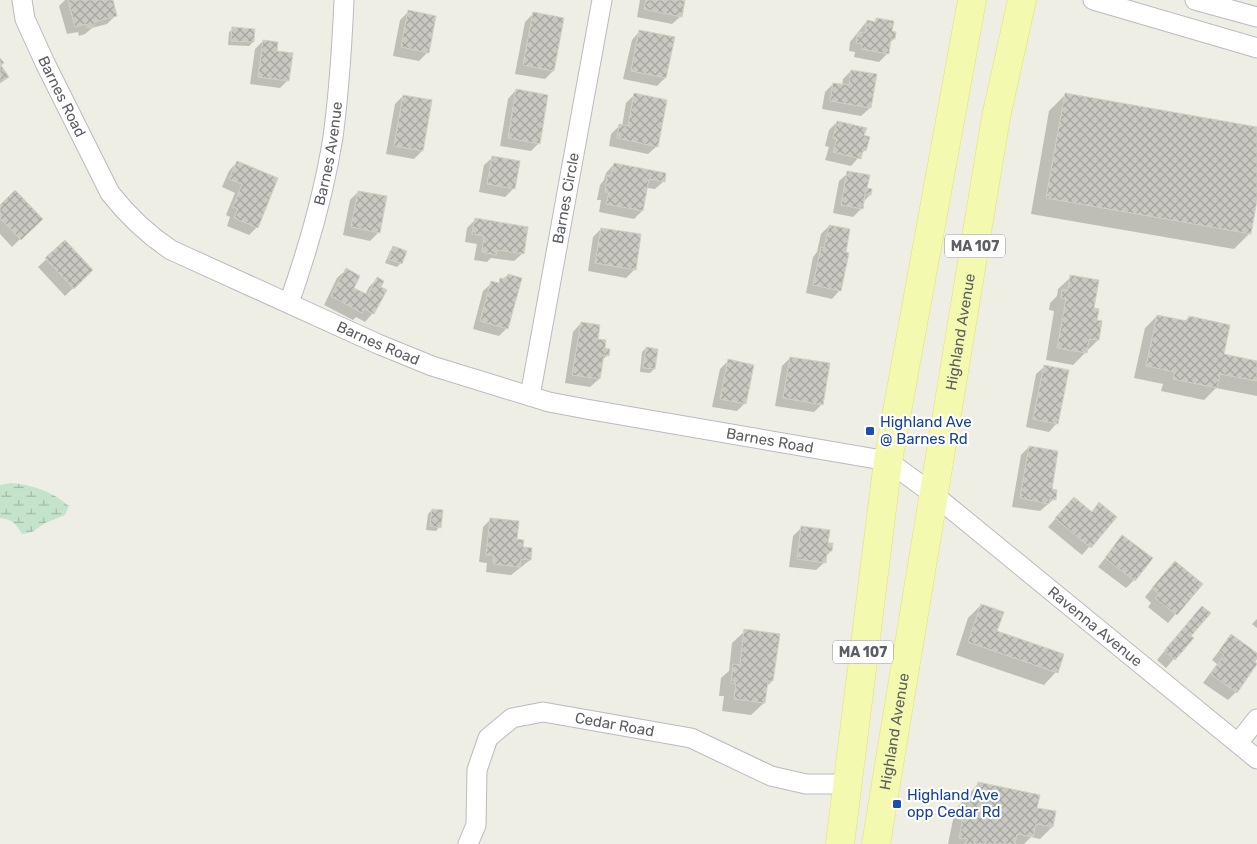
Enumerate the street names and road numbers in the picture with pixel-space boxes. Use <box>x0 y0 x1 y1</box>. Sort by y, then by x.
street label: Barnes Road <box>34 53 90 140</box>
street label: Barnes Avenue <box>310 101 346 207</box>
street label: Barnes Circle <box>549 151 583 245</box>
road number: MA 107 <box>945 235 1005 258</box>
street label: Highland Avenue <box>942 272 979 392</box>
street label: Barnes Road <box>334 317 422 369</box>
street label: Barnes Road <box>725 424 815 457</box>
street label: Ravenna Avenue <box>1044 583 1146 670</box>
road number: MA 107 <box>833 640 893 664</box>
street label: Highland Avenue <box>876 672 913 791</box>
street label: Cedar Road <box>574 709 656 740</box>

